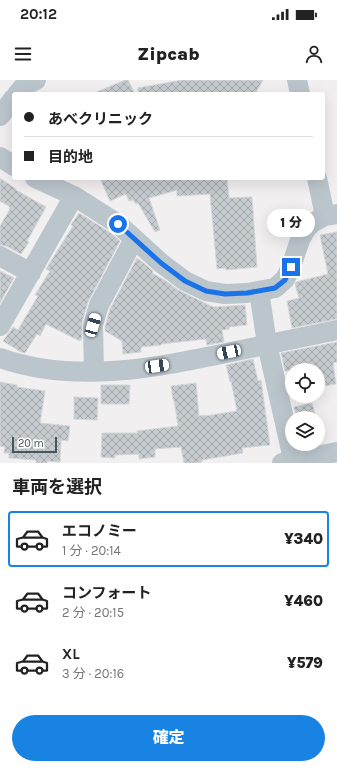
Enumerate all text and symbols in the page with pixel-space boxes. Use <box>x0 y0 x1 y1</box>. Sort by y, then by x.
text: 20:12 <box>20 5 57 23</box>
icon: menu <box>12 43 34 65</box>
text: Zipcab <box>137 43 200 65</box>
icon: person <box>303 43 325 65</box>
text: あべクリニック <box>48 110 153 128</box>
text: 目的地 <box>48 148 93 166</box>
callout: 1 分 <box>267 209 315 237</box>
route start <box>109 215 127 233</box>
text: 1 分 <box>280 215 302 230</box>
route end <box>282 258 300 276</box>
car <box>84 312 102 338</box>
car <box>216 344 242 360</box>
car <box>144 358 170 374</box>
map controls <box>285 363 325 451</box>
button: locate <box>285 363 325 403</box>
button: layers <box>285 411 325 451</box>
scale bar <box>12 435 57 454</box>
text: 20 m <box>18 437 44 450</box>
text: 車両を選択 <box>12 476 102 498</box>
icon: car <box>14 521 50 557</box>
text: エコノミー <box>62 522 137 540</box>
text: ¥340 <box>284 530 323 548</box>
text: 1 分 · 20:14 <box>62 543 121 558</box>
icon: car <box>14 583 50 619</box>
text: コンフォート <box>62 584 152 602</box>
text: ¥460 <box>284 592 323 610</box>
text: 2 分 · 20:15 <box>62 605 124 620</box>
icon: car <box>14 645 50 681</box>
text: XL <box>62 645 80 663</box>
text: ¥579 <box>287 654 323 672</box>
text: 3 分 · 20:16 <box>62 666 124 681</box>
button: 確定 <box>12 715 325 761</box>

